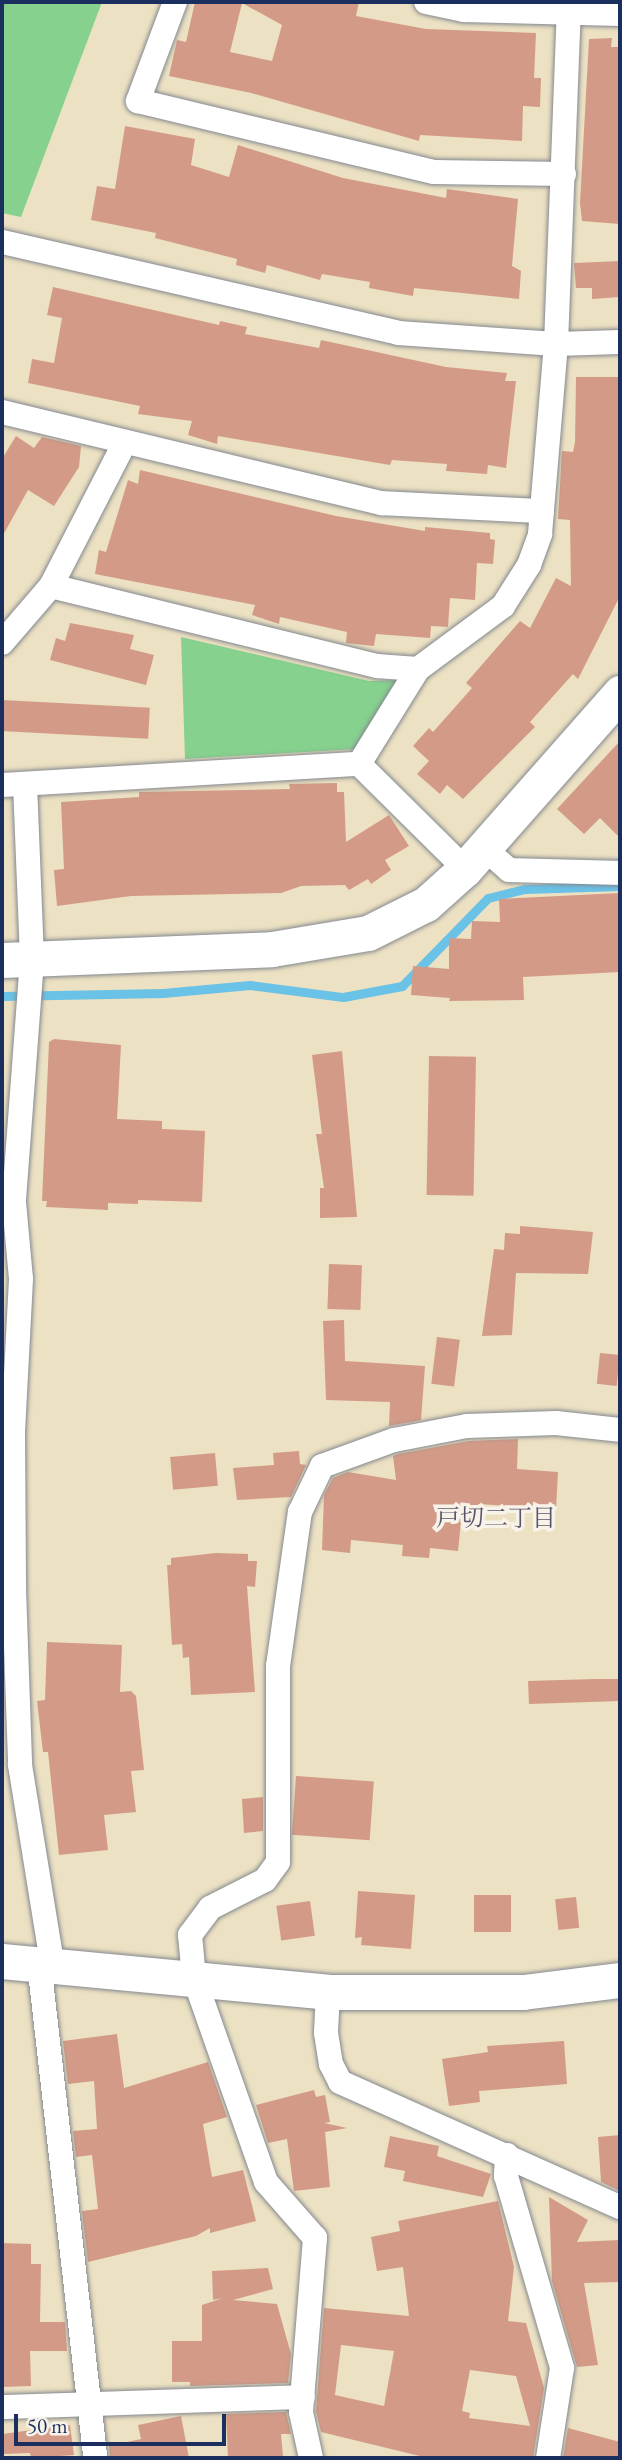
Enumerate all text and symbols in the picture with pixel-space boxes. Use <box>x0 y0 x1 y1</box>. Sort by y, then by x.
district label: 戸切二丁目 <box>436 1504 556 1532</box>
scale bar <box>18 2400 229 2444</box>
text: 50 m <box>27 2412 68 2439</box>

